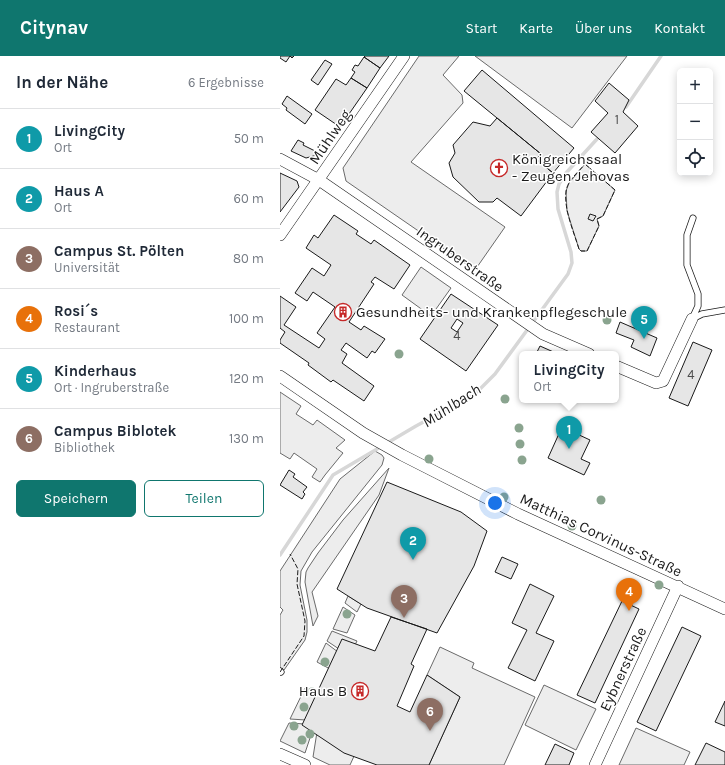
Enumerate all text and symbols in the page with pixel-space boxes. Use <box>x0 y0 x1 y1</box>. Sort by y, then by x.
text: Citynav <box>20 17 88 39</box>
text: Start <box>465 20 497 37</box>
text: Karte <box>519 20 553 37</box>
text: Über uns <box>575 20 632 37</box>
text: Kontakt <box>654 20 705 37</box>
map controls <box>677 68 713 176</box>
button: + <box>677 68 713 104</box>
text: In der Nähe <box>16 72 108 92</box>
text: 6 Ergebnisse <box>188 75 264 90</box>
button: − <box>677 104 713 140</box>
street label: Mühlweg <box>305 106 355 168</box>
house number: 1 <box>615 112 619 127</box>
text: LivingCity <box>54 122 125 140</box>
text: 1 <box>27 131 31 146</box>
text: 50 m <box>234 131 264 146</box>
text: Ort <box>54 140 72 155</box>
button: locate <box>677 140 713 176</box>
place label: Königreichssaal - Zeugen Jehovas <box>512 150 630 185</box>
church icon: Königreichssaal - Zeugen Jehovas <box>489 158 509 178</box>
text: Haus A <box>54 182 104 200</box>
text: 2 <box>25 191 33 206</box>
text: 60 m <box>234 191 264 206</box>
text: Ort <box>54 200 72 215</box>
street label: Ingruberstraße <box>413 222 507 296</box>
text: Campus St. Pölten <box>54 242 184 260</box>
text: 3 <box>25 251 33 266</box>
text: 80 m <box>233 251 264 266</box>
text: Universität <box>54 260 120 275</box>
text: Rosi´s <box>54 302 98 320</box>
building icon: Gesundheits- und Krankenpflegeschule <box>333 302 353 322</box>
place label: Gesundheits- und Krankenpflegeschule <box>356 303 627 321</box>
pin: 5 <box>631 306 657 339</box>
text: 4 <box>25 311 33 326</box>
text: 100 m <box>229 311 264 326</box>
text: Restaurant <box>54 320 120 335</box>
house number: 4 <box>453 328 461 343</box>
popup <box>519 351 619 403</box>
text: LivingCity <box>533 361 605 379</box>
text: Kinderhaus <box>54 362 137 380</box>
house number: 4 <box>687 367 695 382</box>
text: 5 <box>25 371 33 386</box>
text: 120 m <box>229 371 264 386</box>
water label: Mühlbach <box>418 379 484 431</box>
text: Ort <box>533 379 551 394</box>
text: Ort · Ingruberstraße <box>54 380 169 395</box>
pin: 1 <box>556 416 582 449</box>
text: Campus Biblotek <box>54 422 176 440</box>
text: 6 <box>25 431 33 446</box>
text: 130 m <box>229 431 264 446</box>
text: Bibliothek <box>54 440 115 455</box>
button: Speichern <box>16 480 136 517</box>
button: Teilen <box>144 480 264 517</box>
street label: Matthias Corvinus-Straße <box>517 489 685 581</box>
your location <box>485 493 505 513</box>
pin: 2 <box>400 527 426 560</box>
pin: 4 <box>616 578 642 611</box>
pin: 3 <box>391 585 417 618</box>
street label: Eybnerstraße <box>596 624 650 714</box>
building icon: Haus B <box>350 681 370 701</box>
place label: Haus B <box>299 682 347 700</box>
pin: 6 <box>417 698 443 731</box>

